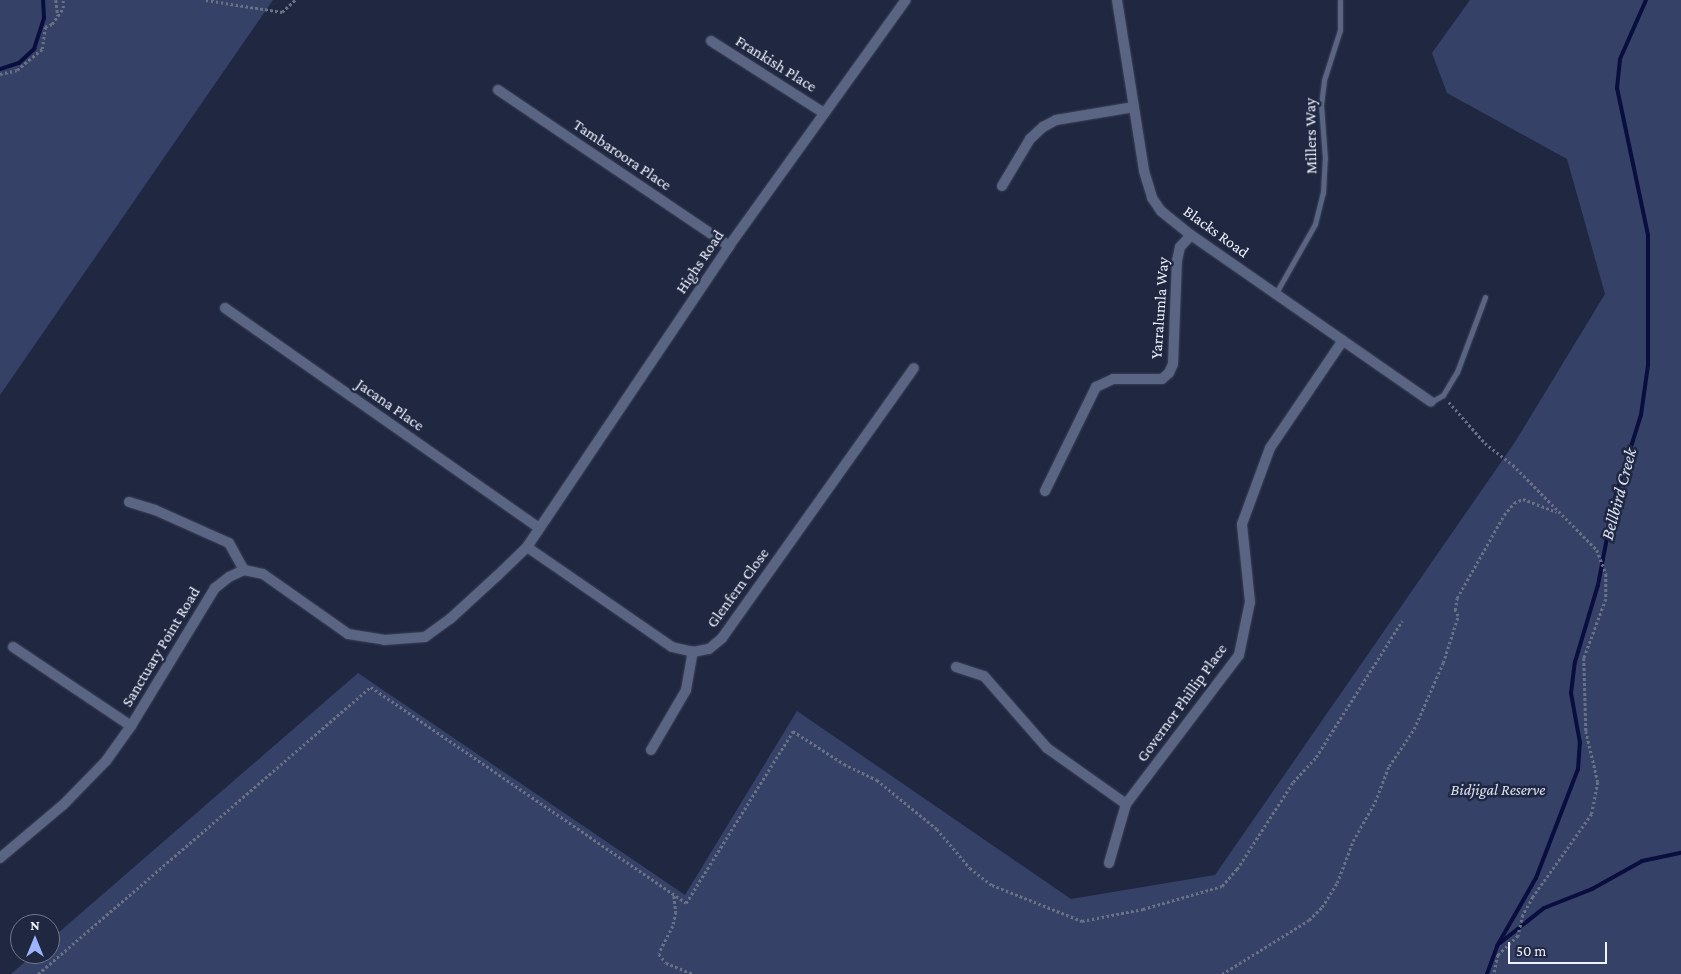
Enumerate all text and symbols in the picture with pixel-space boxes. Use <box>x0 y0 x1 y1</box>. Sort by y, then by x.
street label: Frankish Place <box>732 31 820 97</box>
street label: Millers Way <box>1301 98 1321 174</box>
street label: Tambaroora Place <box>569 115 675 195</box>
street label: Blacks Road <box>1180 202 1252 262</box>
street label: Highs Road <box>672 226 728 298</box>
street label: Yarralumla Way <box>1147 256 1173 360</box>
street label: Jacana Place <box>352 375 428 435</box>
water label: Bellbird Creek <box>1596 446 1642 542</box>
street label: Glenfern Close <box>703 544 773 632</box>
street label: Sanctuary Point Road <box>118 584 204 710</box>
street label: Governor Phillip Place <box>1133 640 1231 766</box>
park label: Bidjigal Reserve <box>1451 780 1545 800</box>
north arrow <box>10 914 60 964</box>
text: N <box>30 917 40 933</box>
scale bar <box>1511 932 1610 964</box>
text: 50 m <box>1516 943 1546 959</box>

